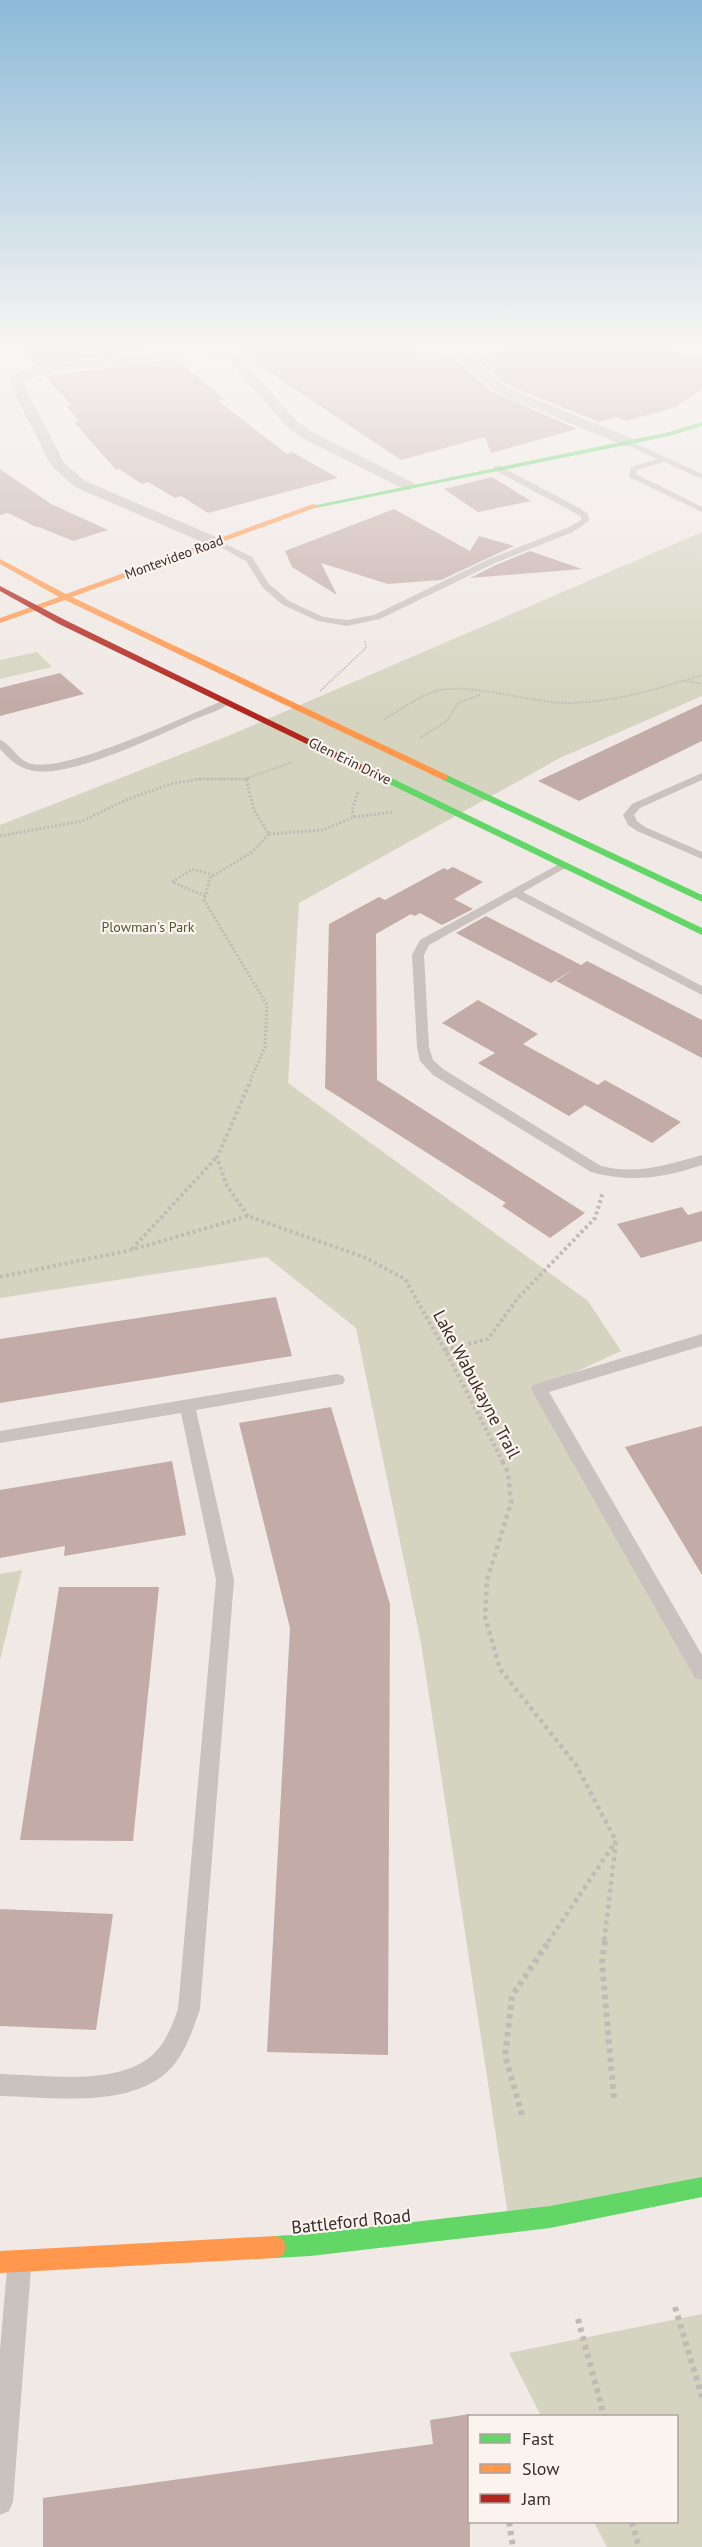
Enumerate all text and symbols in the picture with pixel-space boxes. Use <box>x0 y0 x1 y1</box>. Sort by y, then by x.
street label: Montevideo Road <box>122 531 226 583</box>
street label: Glen Erin Drive <box>306 733 394 789</box>
park label: Plowman's Park <box>101 918 195 936</box>
street label: Lake Wabukayne Trail <box>428 1306 526 1463</box>
street label: Battleford Road <box>290 2203 412 2239</box>
legend <box>468 2415 678 2523</box>
text: Fast <box>522 2427 554 2450</box>
text: Slow <box>522 2457 560 2480</box>
text: Jam <box>521 2487 551 2510</box>

